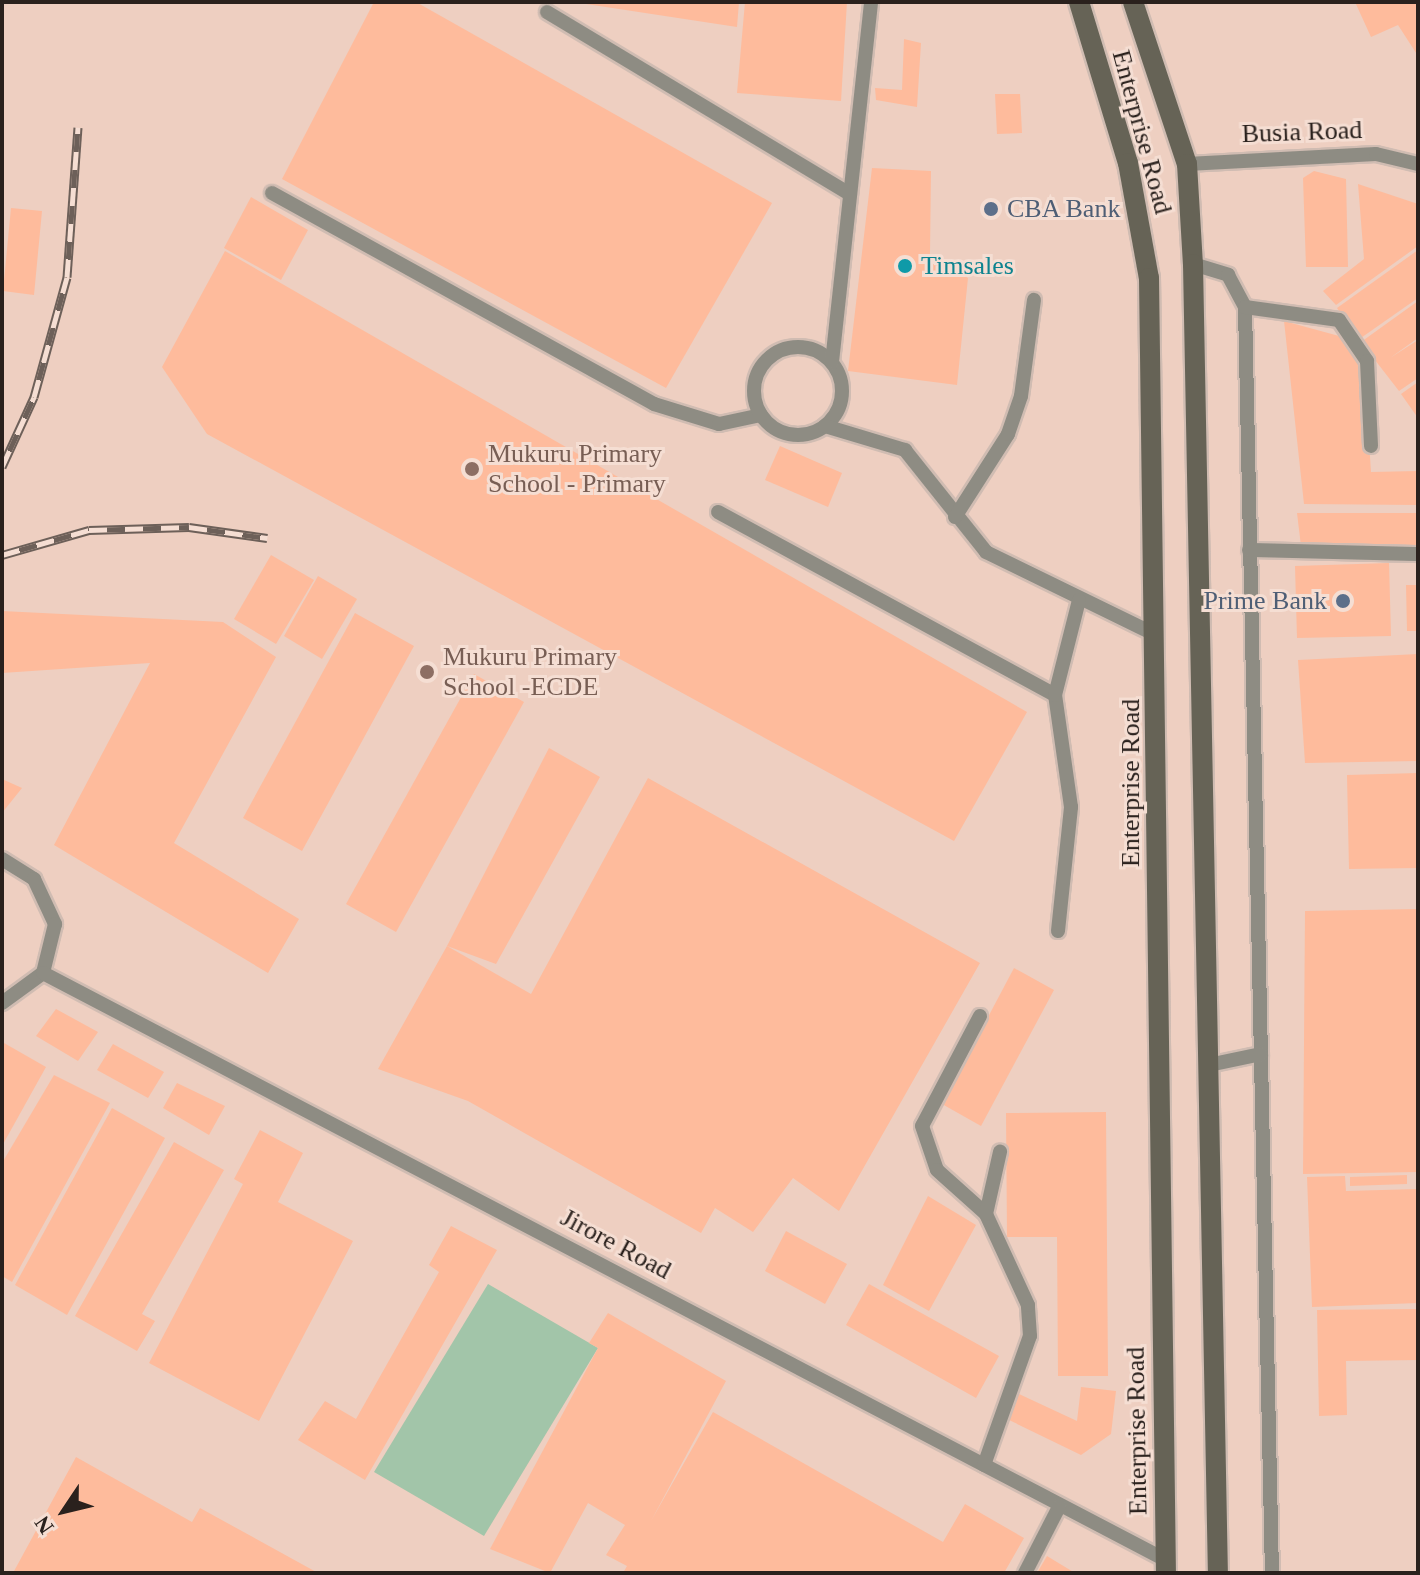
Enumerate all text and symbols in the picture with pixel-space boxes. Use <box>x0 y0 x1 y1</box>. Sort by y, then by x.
street label: Enterprise Road <box>1105 47 1179 217</box>
street label: Busia Road <box>1241 114 1363 150</box>
place label: CBA Bank <box>1007 193 1122 225</box>
marker: CBA Bank <box>982 200 1000 218</box>
place label: Timsales <box>921 250 1014 282</box>
marker: Timsales <box>896 257 914 275</box>
place label: Mukuru Primary School - Primary <box>488 438 666 500</box>
marker: Mukuru Primary School - Primary <box>463 460 481 478</box>
place label: Prime Bank <box>1204 585 1327 617</box>
marker: Prime Bank <box>1334 592 1352 610</box>
place label: Mukuru Primary School -ECDE <box>443 641 617 702</box>
marker: Mukuru Primary School -ECDE <box>418 663 436 681</box>
street label: Enterprise Road <box>1115 699 1147 867</box>
street label: Jirore Road <box>555 1202 677 1286</box>
street label: Enterprise Road <box>1120 1347 1154 1515</box>
north arrow <box>24 1471 104 1551</box>
text: N <box>29 1511 59 1539</box>

